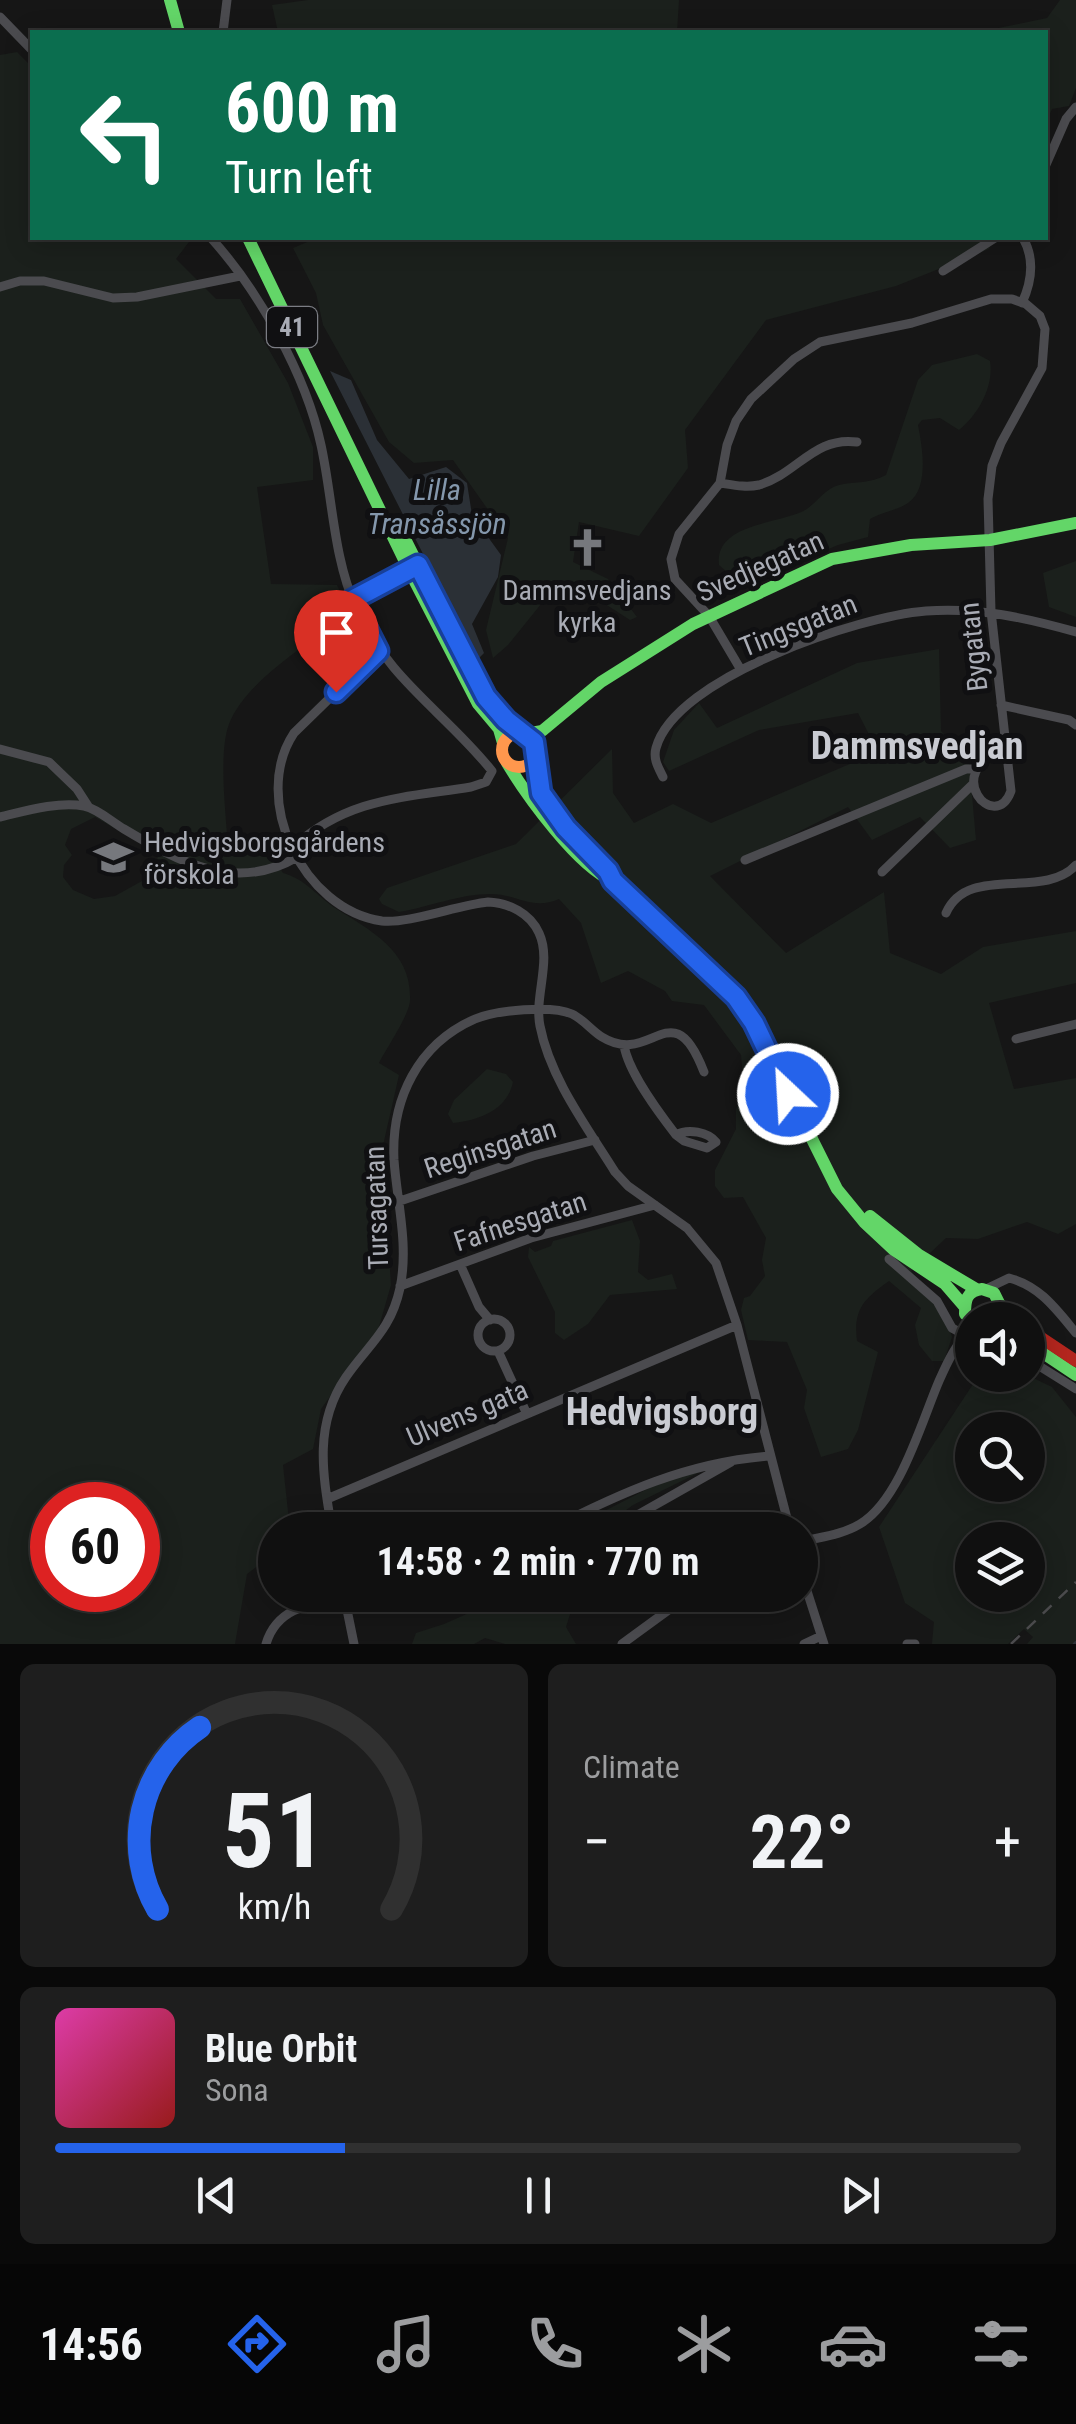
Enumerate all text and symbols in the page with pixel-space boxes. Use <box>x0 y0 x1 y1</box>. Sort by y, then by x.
text: 600 m <box>225 67 399 149</box>
icon: left <box>60 70 190 200</box>
text: Turn left <box>225 151 373 204</box>
road number: 41 <box>267 307 317 347</box>
water label: Lilla Transåssjön <box>367 472 507 541</box>
street label: Svedjegatan <box>692 524 829 609</box>
church icon: Dammsvedjans kyrka <box>566 526 608 568</box>
place label: Dammsvedjans kyrka <box>502 574 672 639</box>
street label: Tingsgatan <box>735 587 862 664</box>
pin <box>294 590 379 693</box>
street label: Bygatan <box>952 601 995 693</box>
icon: arrive <box>309 605 364 660</box>
district label: Dammsvedjan <box>811 724 1023 768</box>
place label: Hedvigsborgsgårdens förskola <box>144 826 385 891</box>
school or university icon: Hedvigsborgsgårdens förskola <box>93 837 135 879</box>
position arrow <box>736 1042 840 1146</box>
street label: Reginsgatan <box>420 1112 560 1185</box>
street label: Tursagatan <box>358 1145 395 1271</box>
street label: Fafnesgatan <box>450 1185 591 1258</box>
map controls <box>955 1302 1045 1612</box>
button: sound <box>955 1302 1045 1392</box>
street label: Ulvens gata <box>401 1373 533 1454</box>
district label: Hedvigsborg <box>566 1390 758 1434</box>
button: search <box>955 1412 1045 1502</box>
speed limit sign: 60 <box>30 1482 160 1612</box>
button: layers <box>955 1522 1045 1612</box>
text: 14:58 · 2 min · 770 m <box>377 1540 699 1584</box>
text: Climate <box>583 1748 680 1786</box>
text: 51 <box>221 1771 327 1892</box>
text: 22° <box>750 1798 855 1886</box>
text: − <box>583 1810 611 1874</box>
text: + <box>994 1810 1021 1874</box>
text: km/h <box>237 1886 311 1928</box>
text: Blue Orbit <box>205 2027 357 2071</box>
text: Sona <box>205 2071 268 2109</box>
icon: previous <box>189 2168 244 2223</box>
icon: pause <box>511 2168 566 2223</box>
icon: next <box>833 2168 888 2223</box>
icon: directions <box>222 2309 292 2379</box>
icon: music <box>371 2309 441 2379</box>
icon: phone <box>520 2309 590 2379</box>
icon: climate <box>669 2309 739 2379</box>
icon: car <box>818 2309 888 2379</box>
icon: filters <box>966 2309 1036 2379</box>
text: 14:56 <box>39 2318 143 2371</box>

